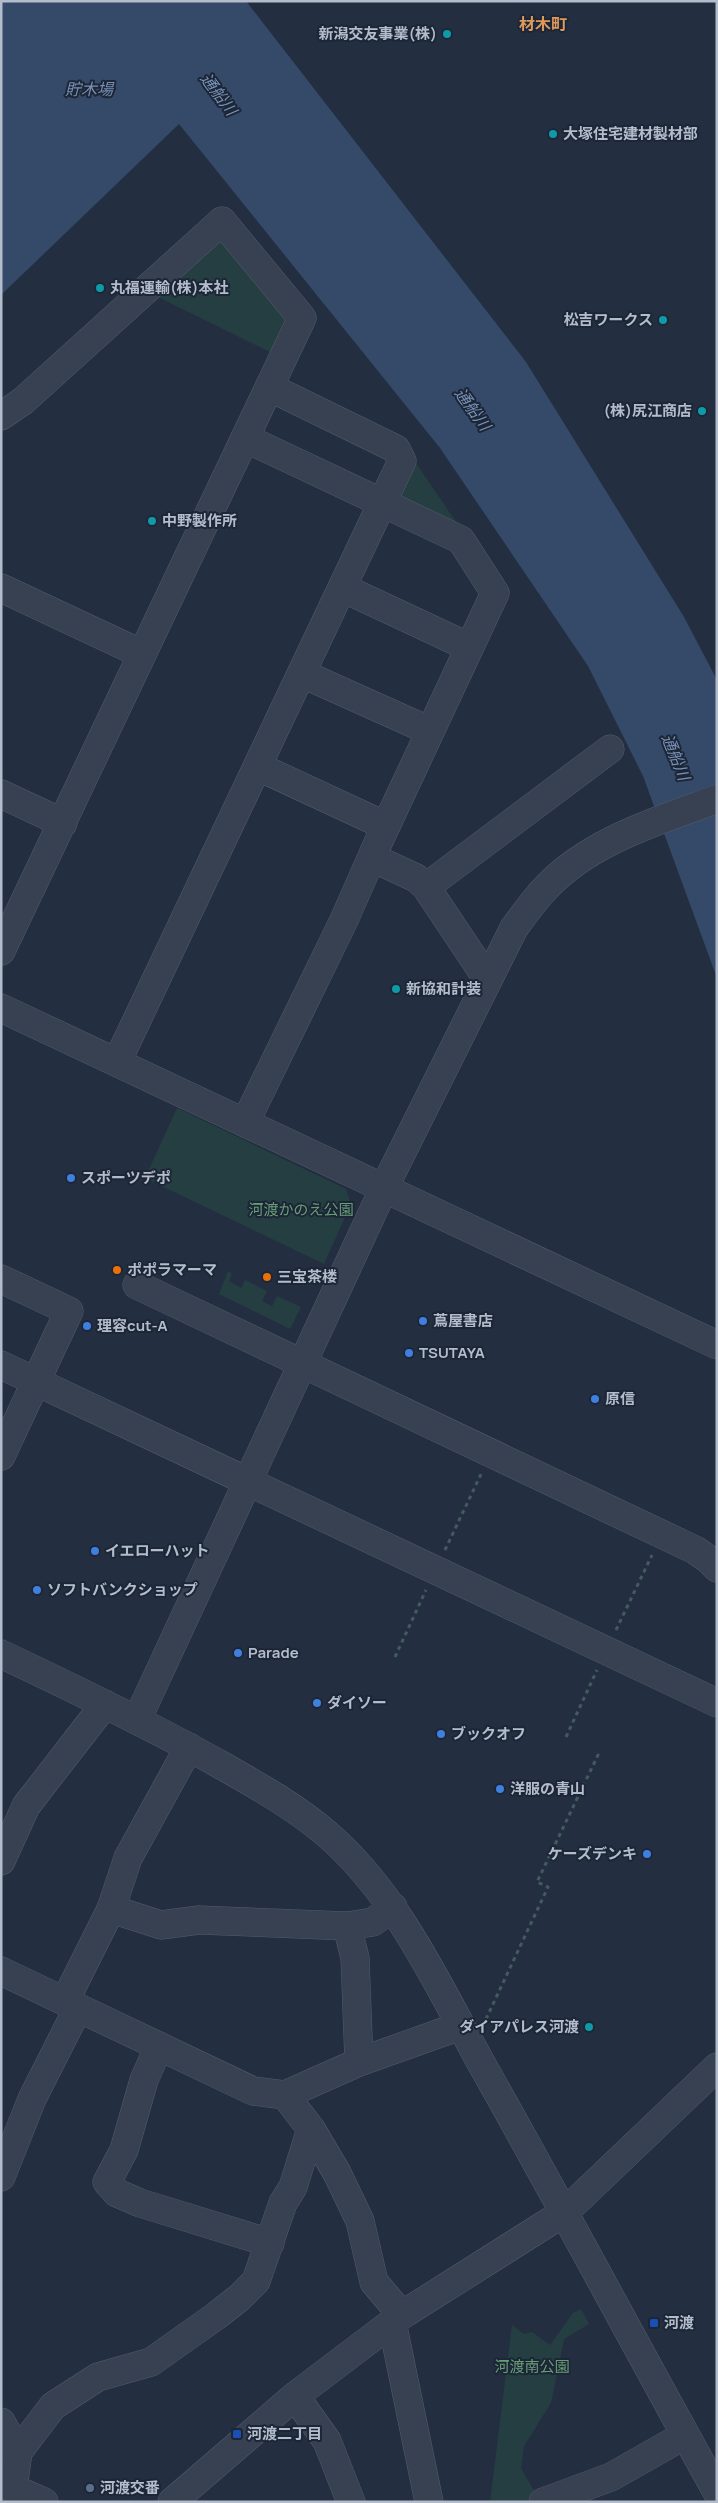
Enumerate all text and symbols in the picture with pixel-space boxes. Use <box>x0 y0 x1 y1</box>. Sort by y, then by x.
district label: 材木町 <box>519 13 567 35</box>
place label: 新潟交友事業(株) <box>318 23 437 44</box>
marker: 新潟交友事業(株) <box>441 28 453 40</box>
water label: 通船川 <box>196 68 243 121</box>
water label: 貯木場 <box>65 78 115 100</box>
place label: 大塚住宅建材製材部 <box>563 123 698 144</box>
marker: 大塚住宅建材製材部 <box>547 128 559 140</box>
place label: 丸福運輸(株)本社 <box>110 277 229 298</box>
marker: 丸福運輸(株)本社 <box>94 282 106 294</box>
place label: 松吉ワークス <box>563 309 653 330</box>
marker: 松吉ワークス <box>657 314 669 326</box>
water label: 通船川 <box>450 383 497 436</box>
place label: (株)尻江商店 <box>603 400 692 421</box>
marker: (株)尻江商店 <box>696 405 708 417</box>
place label: 中野製作所 <box>162 510 237 531</box>
marker: 中野製作所 <box>146 515 158 527</box>
water label: 通船川 <box>657 731 696 785</box>
place label: 新協和計装 <box>406 978 481 999</box>
marker: 新協和計装 <box>390 983 402 995</box>
place label: スポーツデポ <box>81 1167 171 1188</box>
marker: スポーツデポ <box>65 1172 77 1184</box>
park label: 河渡かのえ公園 <box>248 1199 354 1220</box>
place label: ポポラマーマ <box>127 1259 217 1280</box>
marker: ポポラマーマ <box>111 1264 123 1276</box>
place label: 三宝茶楼 <box>277 1266 337 1287</box>
marker: 三宝茶楼 <box>261 1271 273 1283</box>
place label: 蔦屋書店 <box>433 1310 493 1331</box>
place label: 理容cut-A <box>97 1315 168 1336</box>
marker: 蔦屋書店 <box>417 1315 429 1327</box>
marker: 理容cut-A <box>81 1320 93 1332</box>
place label: TSUTAYA <box>419 1342 485 1363</box>
marker: TSUTAYA <box>403 1347 415 1359</box>
place label: 原信 <box>605 1388 635 1409</box>
marker: 原信 <box>589 1393 601 1405</box>
place label: イエローハット <box>105 1540 210 1561</box>
marker: イエローハット <box>89 1545 101 1557</box>
place label: ソフトバンクショップ <box>47 1579 198 1600</box>
marker: ソフトバンクショップ <box>31 1584 43 1596</box>
place label: Parade <box>248 1642 299 1663</box>
marker: Parade <box>232 1647 244 1659</box>
place label: ダイソー <box>327 1692 387 1713</box>
marker: ダイソー <box>311 1697 323 1709</box>
place label: ブックオフ <box>451 1723 526 1744</box>
marker: ブックオフ <box>435 1728 447 1740</box>
place label: 洋服の青山 <box>510 1778 585 1799</box>
marker: 洋服の青山 <box>494 1783 506 1795</box>
place label: ケーズデンキ <box>548 1843 637 1864</box>
marker: ケーズデンキ <box>641 1848 653 1860</box>
place label: ダイアパレス河渡 <box>459 2016 579 2037</box>
marker: ダイアパレス河渡 <box>583 2021 595 2033</box>
place label: 河渡 <box>664 2312 694 2333</box>
marker: 河渡 <box>648 2317 660 2329</box>
park label: 河渡南公園 <box>494 2356 570 2377</box>
place label: 河渡二丁目 <box>247 2423 322 2444</box>
marker: 河渡二丁目 <box>231 2428 243 2440</box>
place label: 河渡交番 <box>100 2477 160 2498</box>
marker: 河渡交番 <box>84 2482 96 2494</box>

